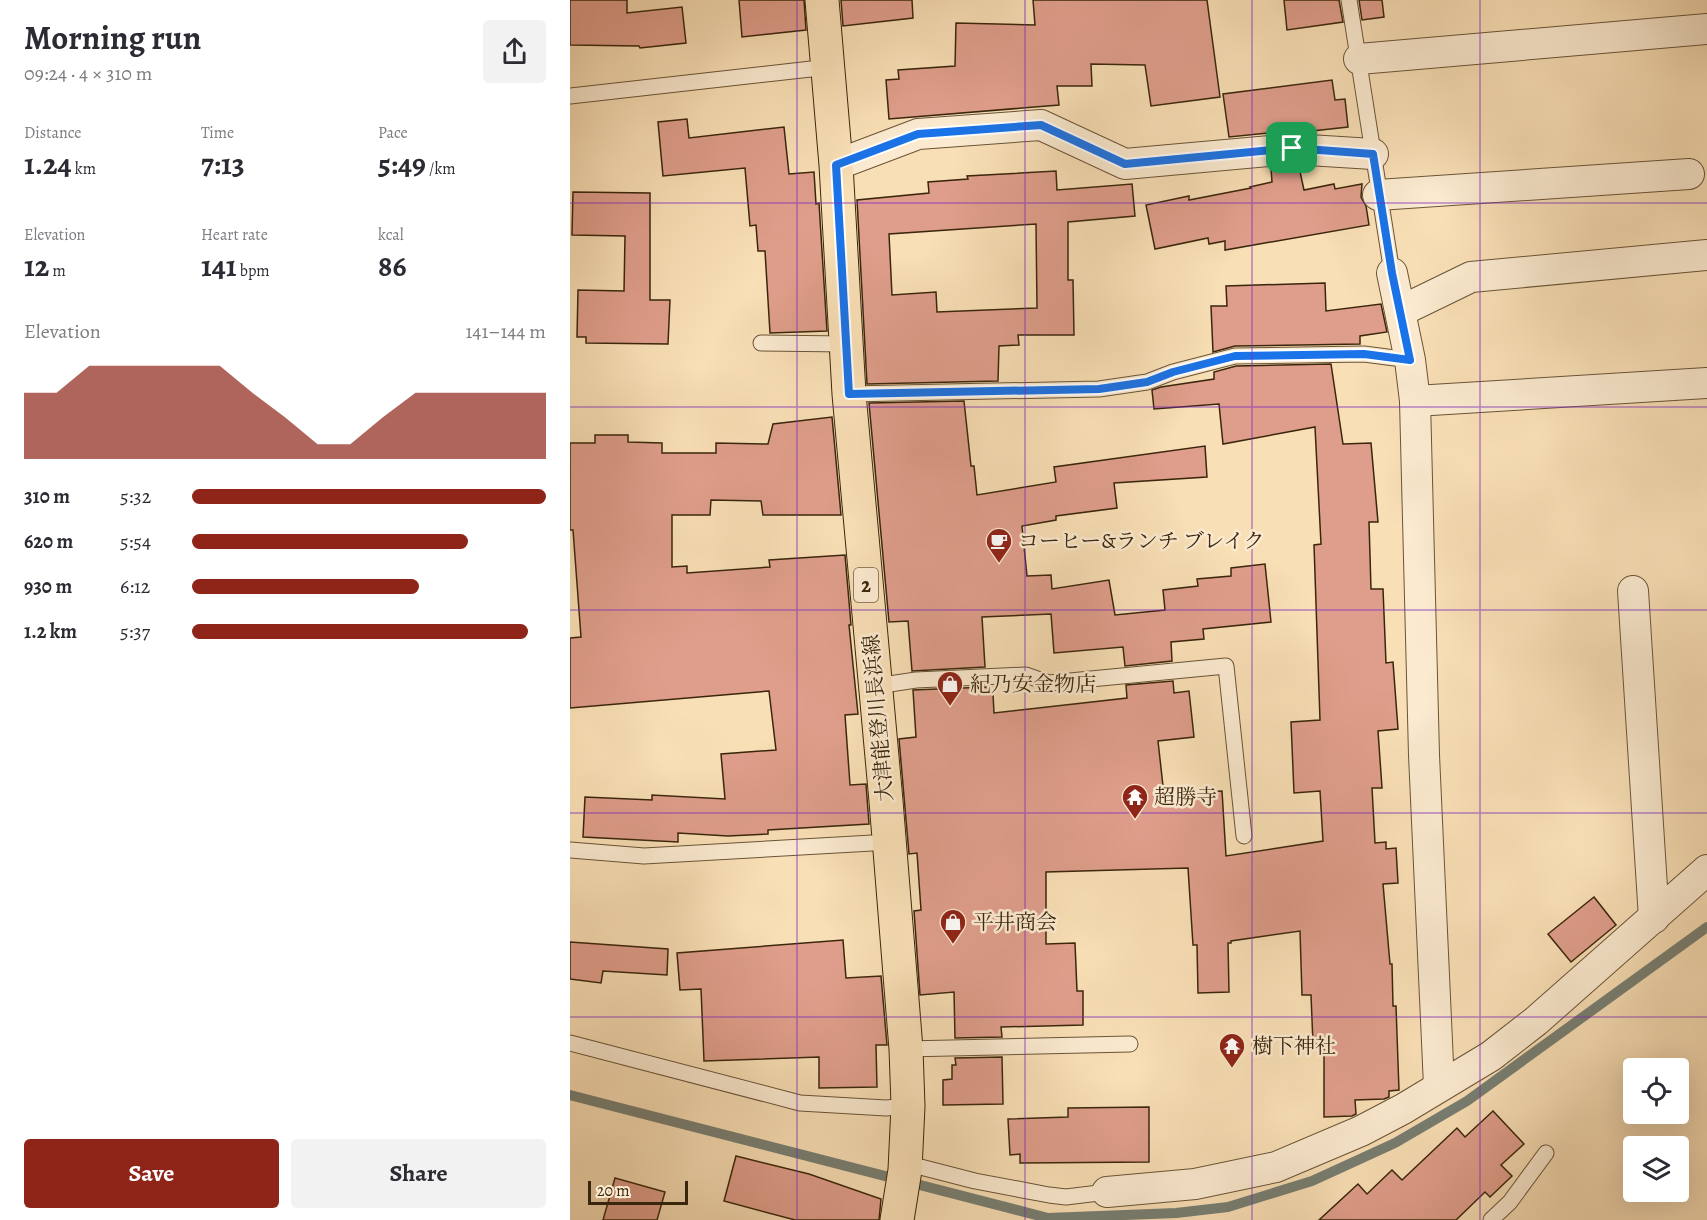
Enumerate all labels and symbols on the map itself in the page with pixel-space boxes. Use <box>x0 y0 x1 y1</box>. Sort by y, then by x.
pin <box>1266 122 1317 173</box>
cafe icon: コーヒー&ランチ ブレイク <box>984 526 1014 564</box>
place label: コーヒー&ランチ ブレイク <box>1018 527 1265 555</box>
road number: 2 <box>854 568 878 602</box>
street label: 大津能登川長浜線 <box>857 633 899 803</box>
shop icon: 紀乃安金物店 <box>935 669 965 707</box>
place label: 紀乃安金物店 <box>970 670 1096 698</box>
temple icon: 超勝寺 <box>1120 782 1150 820</box>
place label: 超勝寺 <box>1154 783 1217 811</box>
shop icon: 平井商会 <box>938 907 968 945</box>
place label: 平井商会 <box>973 908 1057 936</box>
temple icon: 樹下神社 <box>1217 1031 1247 1069</box>
place label: 樹下神社 <box>1252 1032 1336 1060</box>
scale bar <box>588 1178 688 1206</box>

